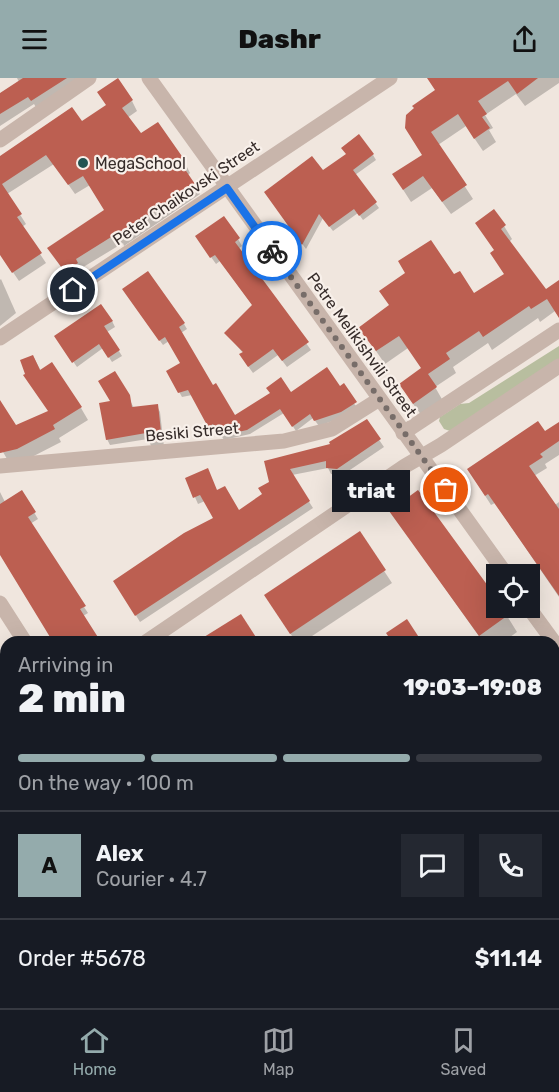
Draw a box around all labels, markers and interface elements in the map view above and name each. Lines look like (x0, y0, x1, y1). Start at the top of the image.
icon: menu (18, 23, 51, 56)
text: Dashr (238, 23, 321, 55)
icon: share (508, 23, 541, 56)
street label: Peter Chaikovski Street (109, 137, 263, 249)
place label: MegaSchool (95, 154, 186, 173)
marker: MegaSchool (76, 156, 90, 170)
courier (242, 221, 302, 281)
icon: bike (256, 235, 289, 268)
pin (47, 264, 98, 315)
street label: Petre Melikishvili Street (303, 269, 421, 421)
icon: home (56, 273, 89, 306)
street label: Besiki Street (144, 418, 240, 446)
pin (420, 464, 471, 515)
callout: triat (332, 469, 410, 511)
icon: bag (429, 473, 462, 506)
text: triat (347, 479, 395, 503)
map controls (486, 564, 540, 618)
button: locate (486, 564, 540, 618)
text: Arriving in (18, 653, 113, 677)
text: 19:03–19:08 (403, 674, 542, 701)
text: 2 min (18, 676, 126, 722)
text: On the way · 100 m (18, 771, 194, 795)
button: chat (401, 834, 464, 897)
button: phone (479, 834, 542, 897)
text: Alex (96, 840, 144, 867)
text: A (42, 852, 57, 879)
text: Courier · 4.7 (96, 867, 207, 891)
text: Order #5678 (18, 945, 146, 972)
text: $11.14 (475, 945, 542, 972)
tab: Home (73, 1024, 117, 1079)
tab: Map (262, 1024, 295, 1079)
tab: Saved (441, 1024, 486, 1079)

